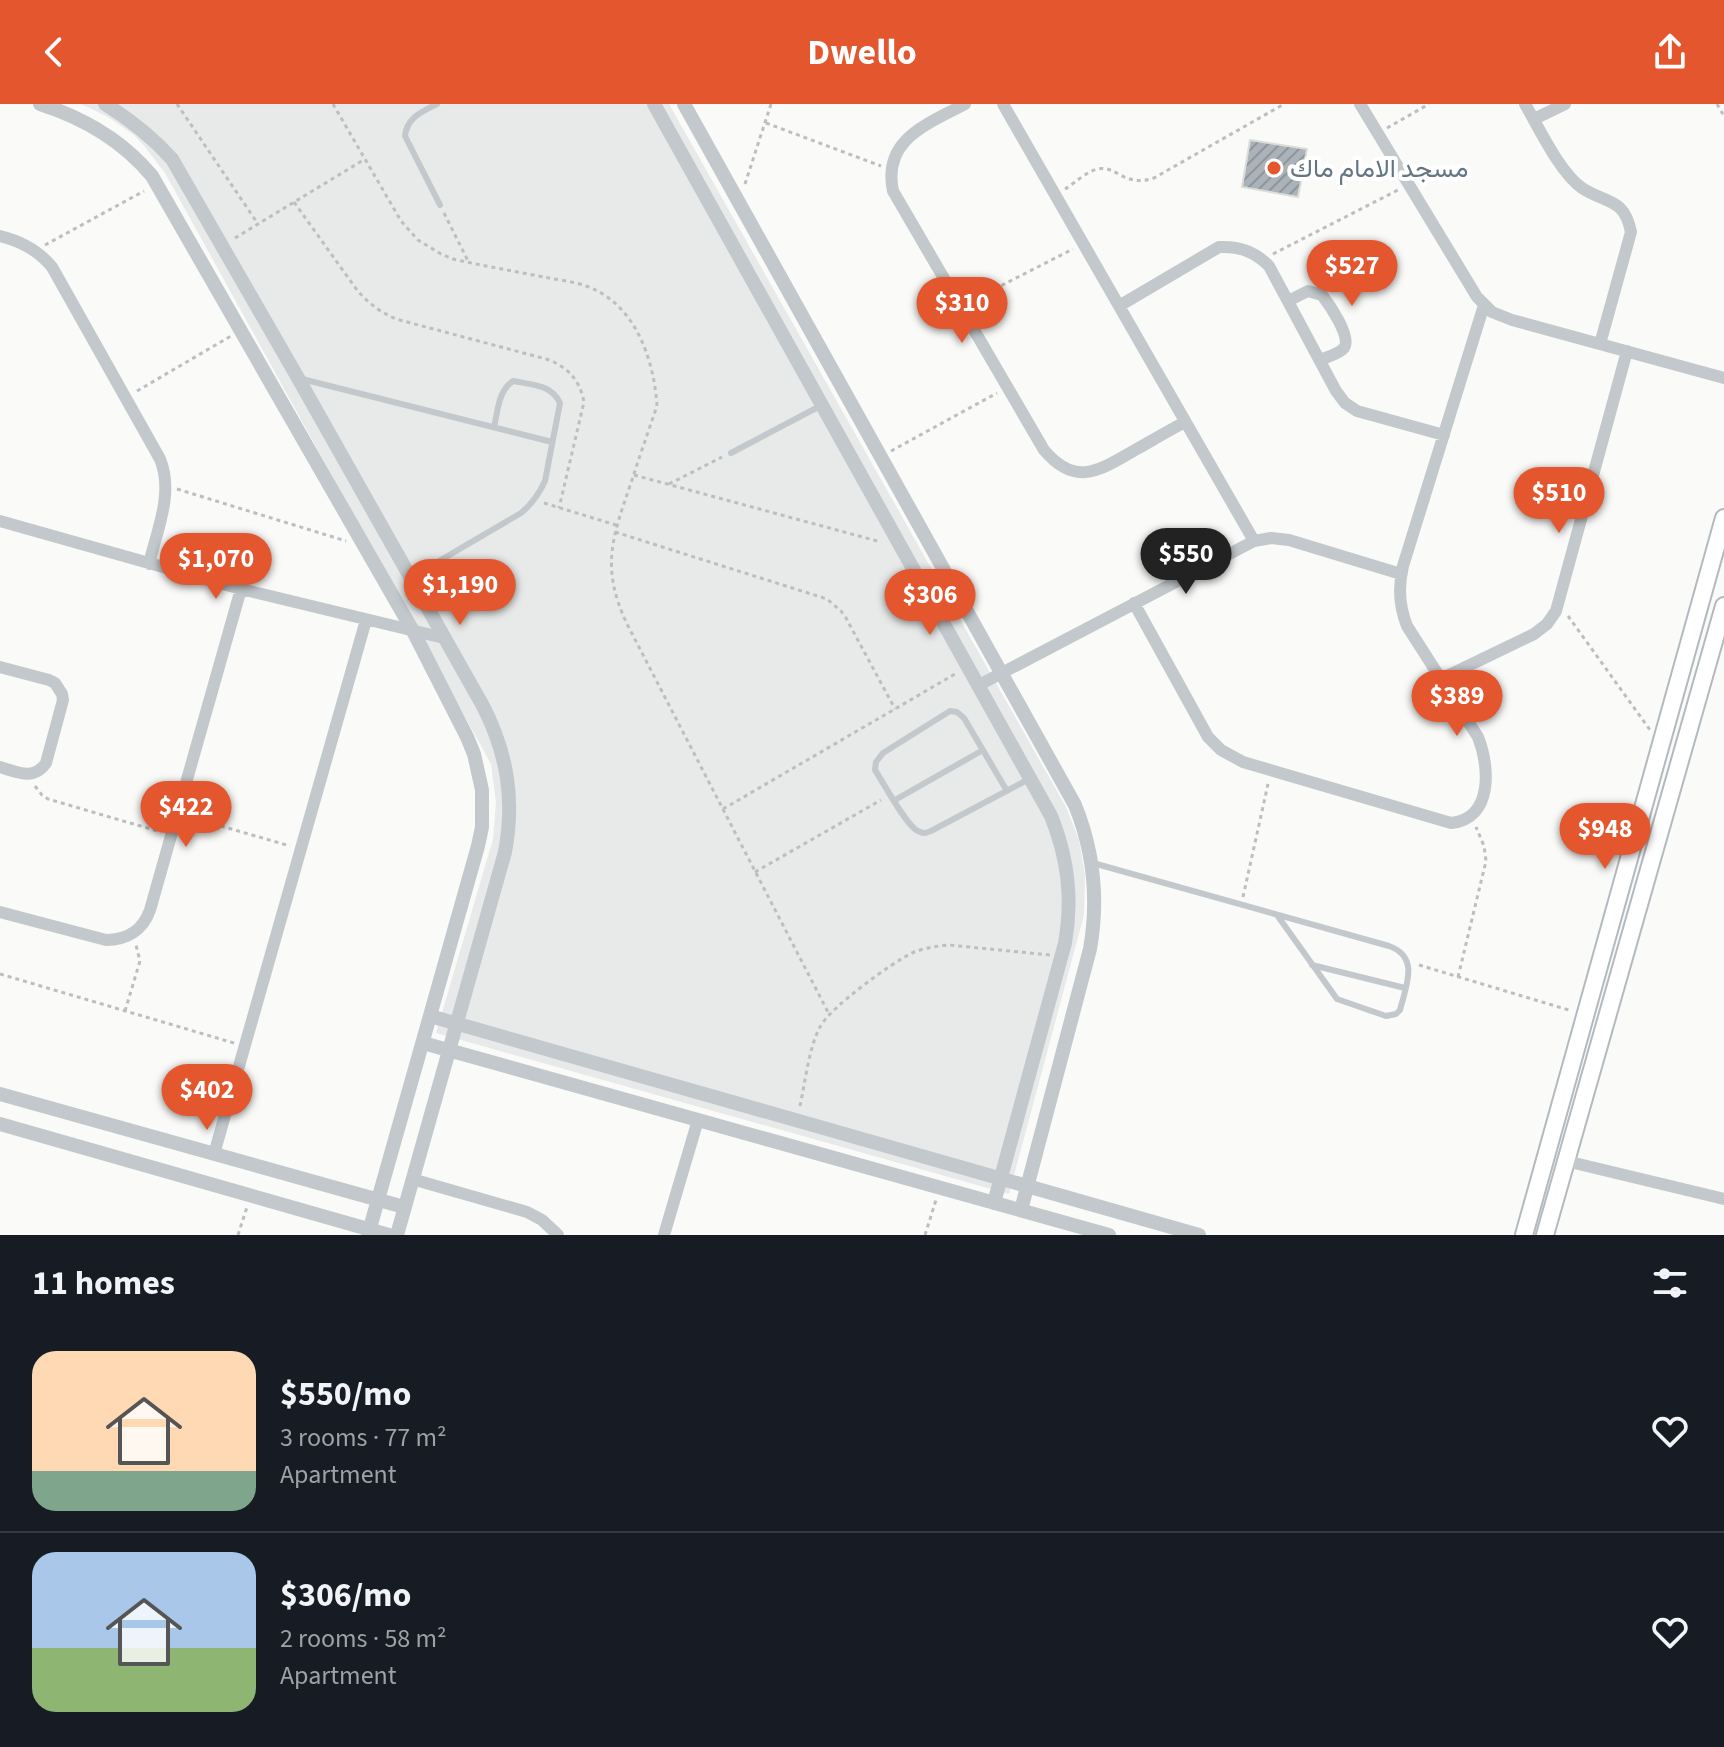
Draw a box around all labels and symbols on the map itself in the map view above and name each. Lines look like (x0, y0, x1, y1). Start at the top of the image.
place label: مسجد الامام ماك (1290, 150, 1468, 187)
marker: مسجد الامام ماك (1265, 159, 1283, 177)
pin: $527 (1305, 240, 1399, 308)
pin: $310 (915, 277, 1009, 345)
pin: $510 (1512, 467, 1606, 535)
pin: $550 (1139, 528, 1233, 596)
pin: $1,070 (151, 533, 281, 601)
pin: $1,190 (395, 559, 525, 627)
pin: $306 (883, 569, 977, 637)
pin: $389 (1410, 670, 1504, 738)
pin: $422 (139, 781, 233, 849)
pin: $948 (1558, 803, 1652, 871)
pin: $402 (160, 1064, 254, 1132)

